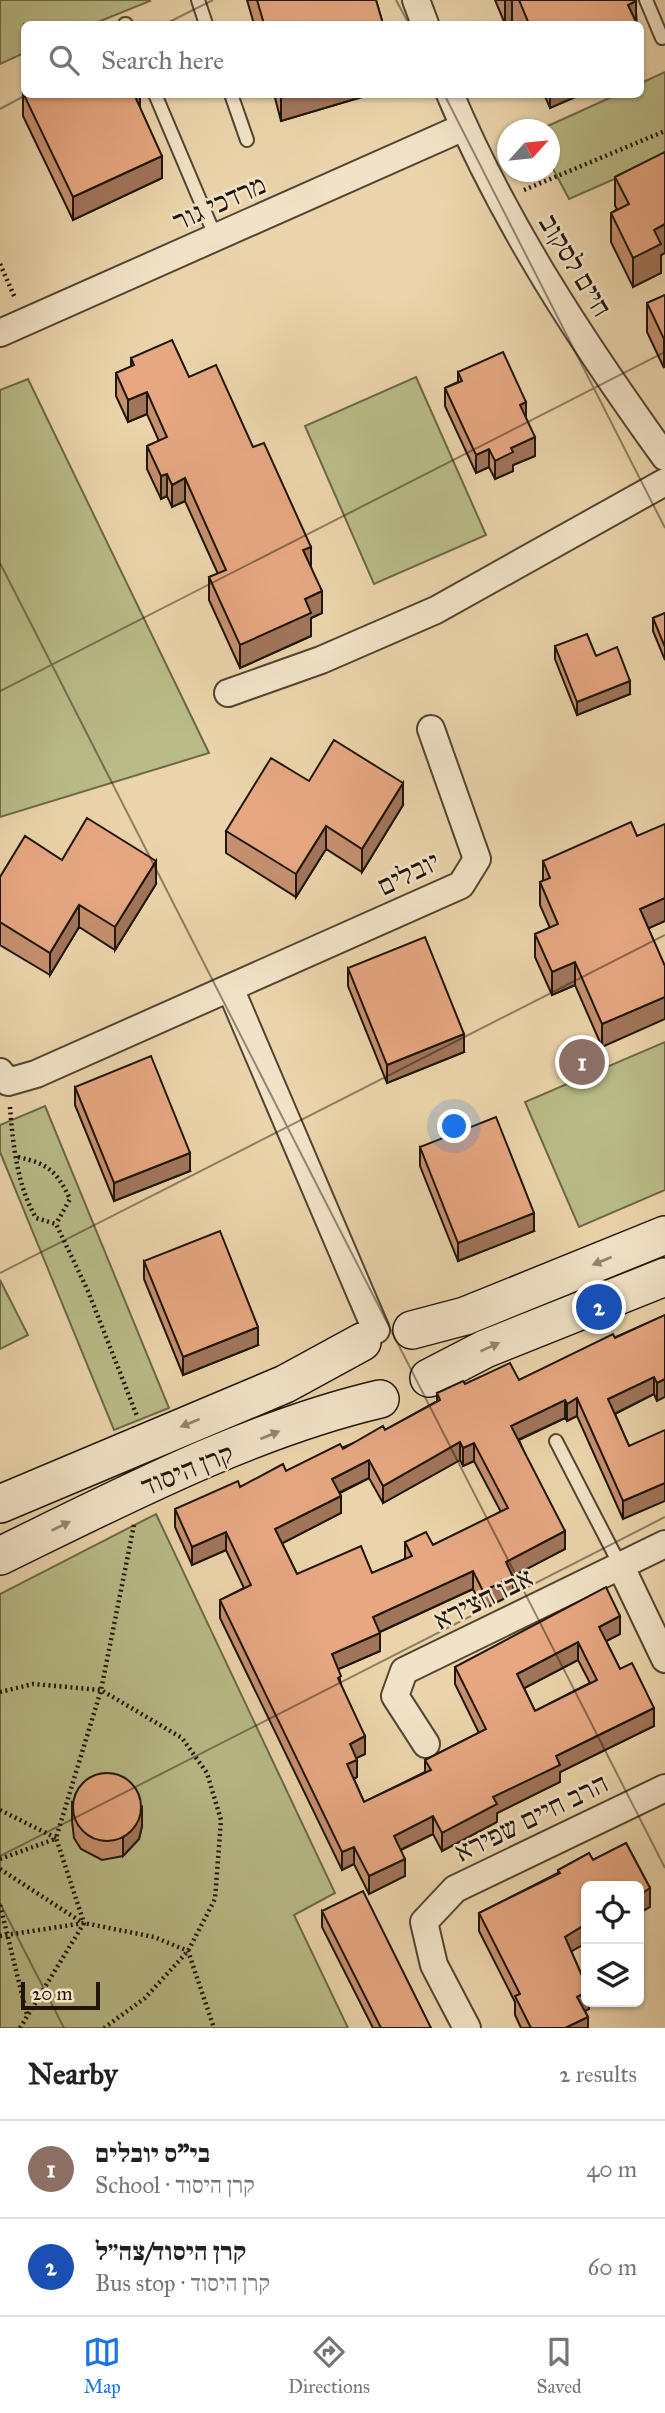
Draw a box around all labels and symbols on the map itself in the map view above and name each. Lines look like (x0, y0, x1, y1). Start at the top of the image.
north arrow (497, 119, 560, 182)
street label: מרדכי גור (167, 166, 271, 238)
street label: חיים לסקוב (531, 207, 620, 323)
street label: יובלים (371, 843, 445, 903)
pin: 1 (559, 1036, 605, 1088)
your location (437, 1109, 471, 1143)
one-way arrow (591, 1256, 612, 1267)
pin: 2 (576, 1281, 622, 1333)
one-way arrow (480, 1342, 501, 1353)
one-way arrow (180, 1417, 200, 1429)
one-way arrow (260, 1430, 281, 1441)
street label: קרן היסוד (136, 1435, 239, 1504)
one-way arrow (51, 1520, 71, 1531)
street label: אבו חצירא (428, 1559, 539, 1637)
street label: הרב חיים שפירא (449, 1765, 613, 1870)
scale bar (21, 1979, 100, 2011)

